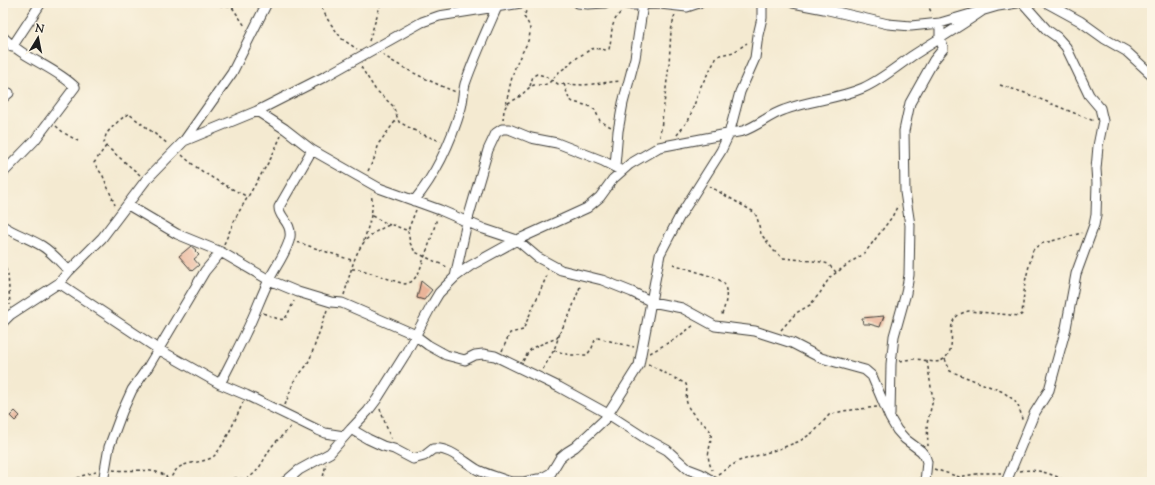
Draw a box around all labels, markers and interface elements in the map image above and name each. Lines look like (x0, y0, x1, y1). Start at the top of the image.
north arrow (18, 18, 58, 58)
text: N (33, 20, 45, 38)

